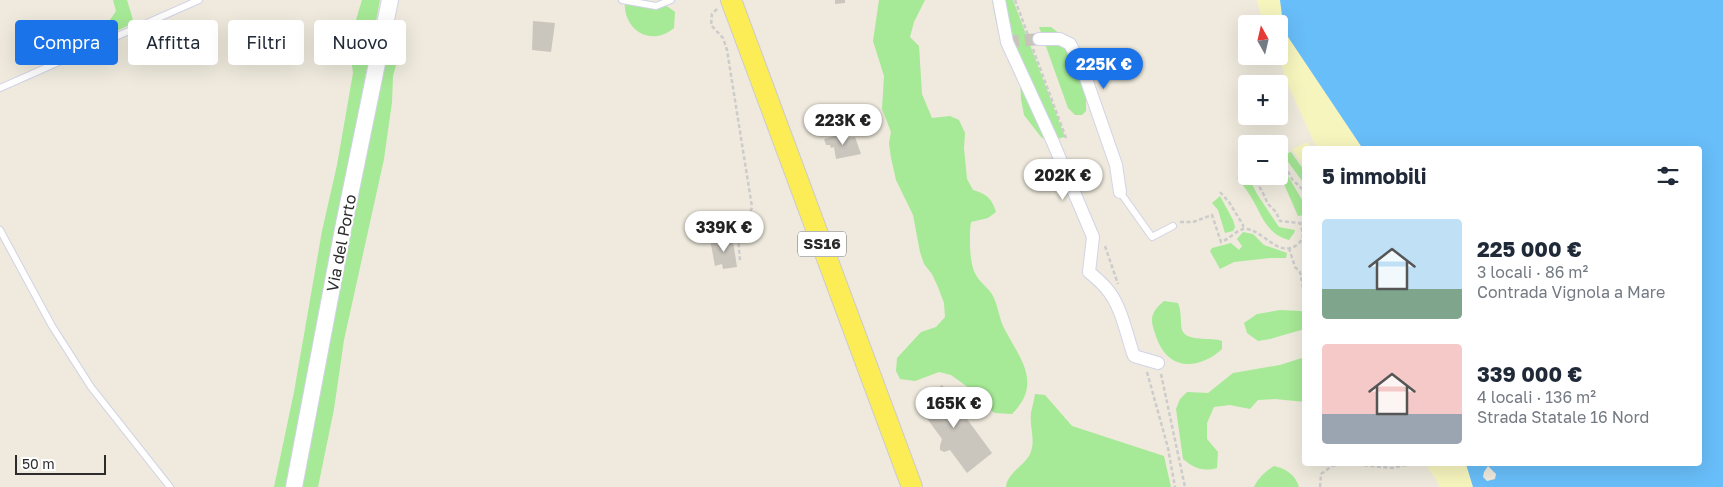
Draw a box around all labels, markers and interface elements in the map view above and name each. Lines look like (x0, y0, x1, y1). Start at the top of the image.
north arrow (1238, 15, 1288, 65)
map controls (1238, 15, 1288, 185)
chip: Compra (15, 20, 118, 65)
chip: Affitta (128, 20, 218, 65)
chip: Filtri (228, 20, 304, 65)
chip: Nuovo (314, 20, 406, 65)
pin: 225K € (1063, 48, 1145, 90)
text: 225K € (1076, 54, 1132, 74)
button: + (1238, 75, 1288, 125)
pin: 223K € (802, 104, 884, 146)
text: 223K € (815, 110, 871, 130)
button: − (1238, 135, 1288, 185)
pin: 202K € (1022, 158, 1104, 201)
icon: filters (1654, 162, 1682, 190)
text: 5 immobili (1322, 163, 1427, 189)
text: 202K € (1035, 165, 1091, 185)
street label: Via del Porto (322, 193, 360, 293)
pin: 339K € (683, 210, 765, 253)
text: 339K € (696, 217, 752, 237)
road number: SS16 (798, 232, 846, 256)
text: 225 000 € (1477, 236, 1582, 262)
icon: home (1362, 239, 1422, 299)
text: 3 locali · 86 m² (1477, 262, 1588, 282)
text: Contrada Vignola a Mare (1477, 282, 1665, 302)
text: 339 000 € (1477, 361, 1582, 387)
icon: home (1362, 364, 1422, 424)
pin: 165K € (913, 386, 995, 429)
text: 4 locali · 136 m² (1477, 387, 1596, 407)
text: 165K € (926, 393, 982, 413)
text: Strada Statale 16 Nord (1477, 407, 1649, 427)
scale bar (15, 452, 106, 475)
text: 50 m (22, 455, 55, 472)

